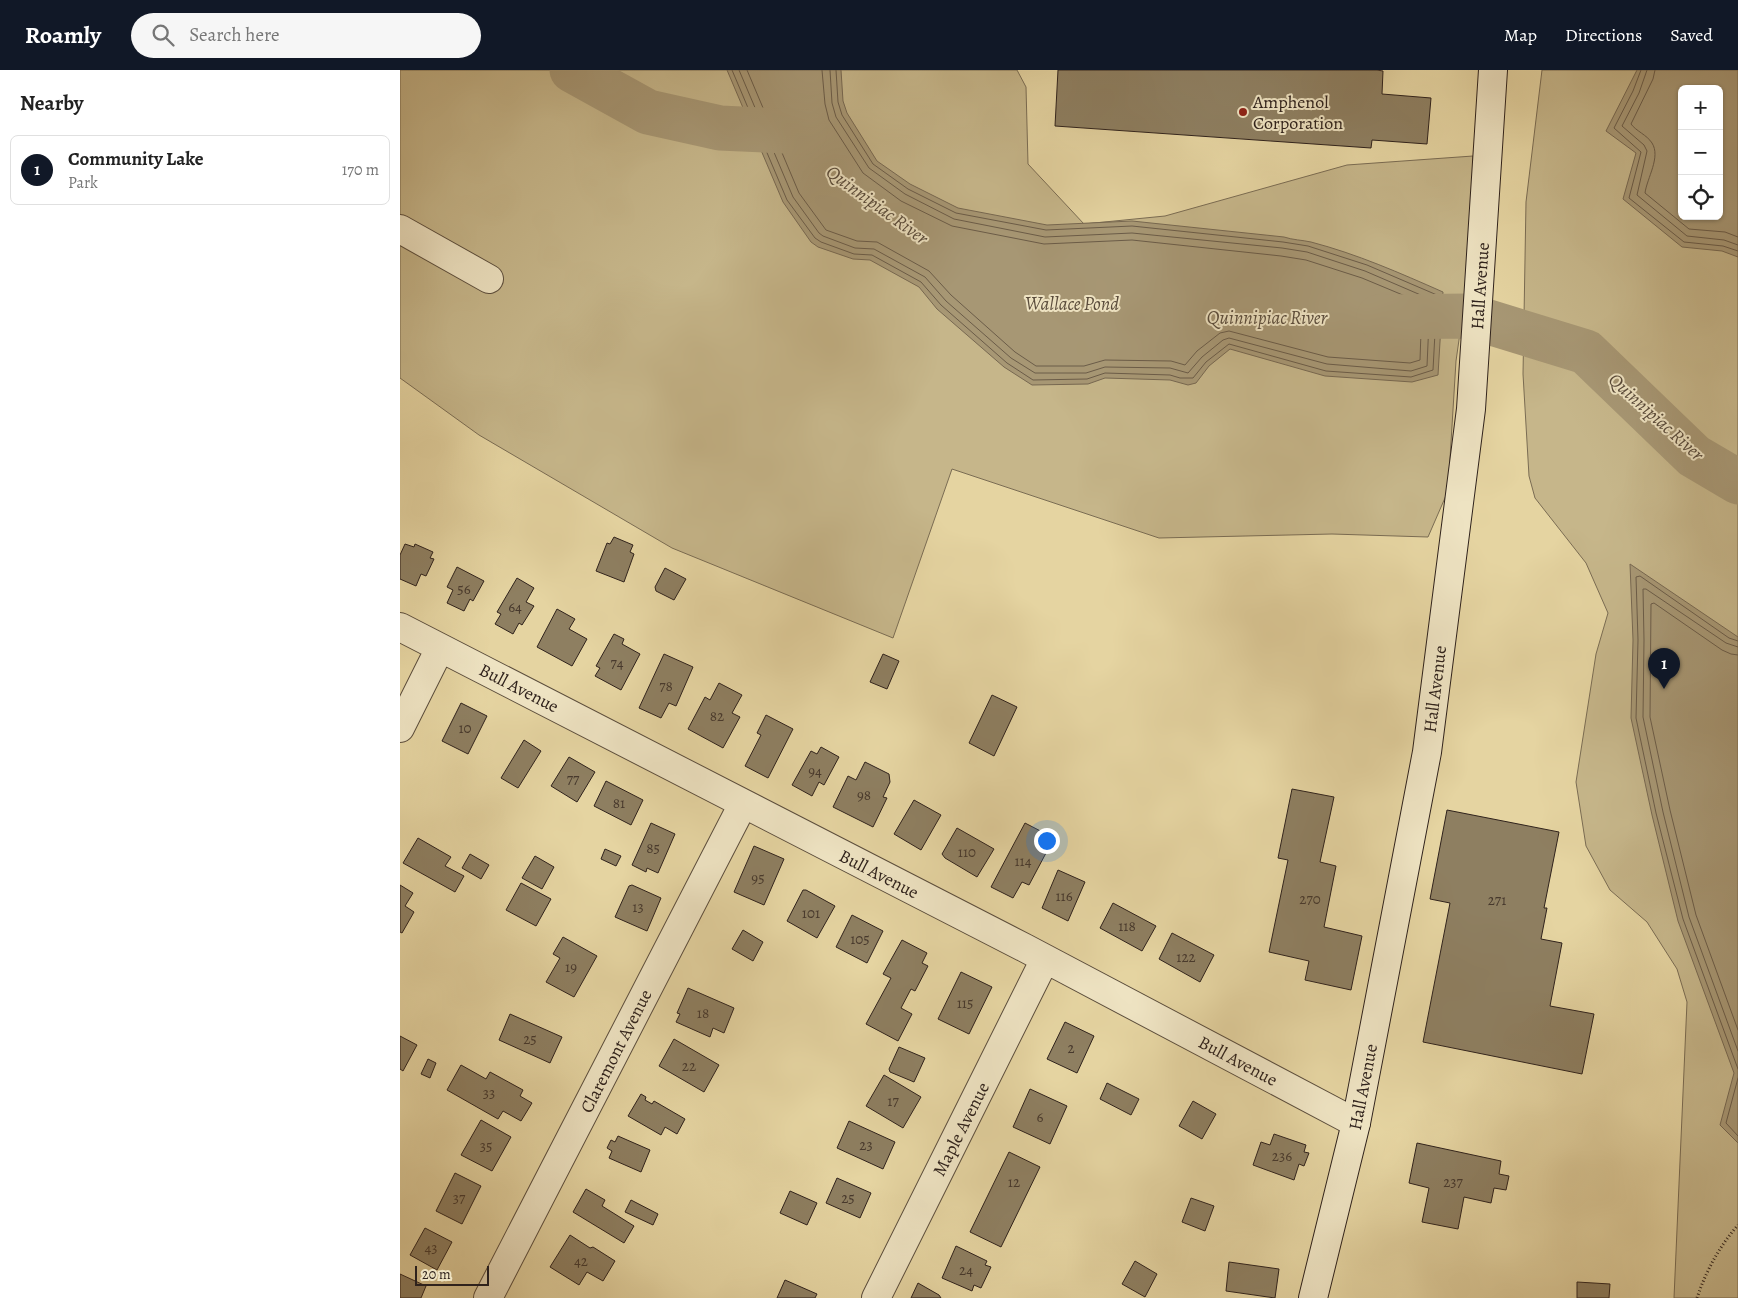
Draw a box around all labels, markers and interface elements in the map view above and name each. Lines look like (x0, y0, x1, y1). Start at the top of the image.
search box (131, 13, 481, 58)
text: Roamly (25, 19, 101, 51)
icon: search (149, 21, 177, 49)
text: Search here (189, 22, 280, 48)
text: Map (1504, 23, 1537, 47)
text: Directions (1565, 23, 1642, 47)
text: Saved (1670, 23, 1713, 47)
map controls (1678, 85, 1723, 220)
button: + (1678, 85, 1723, 130)
text: Nearby (20, 89, 83, 117)
place label: Amphenol Corporation (1252, 90, 1343, 135)
marker: Amphenol Corporation (1237, 106, 1249, 118)
button: − (1678, 130, 1723, 175)
text: Community Lake (68, 146, 204, 172)
text: 1 (34, 159, 40, 181)
text: 170 m (342, 159, 379, 181)
water label: Quinnipiac River (821, 159, 934, 252)
text: Park (68, 172, 98, 194)
button: locate (1678, 175, 1723, 220)
street label: Hall Avenue (1465, 241, 1495, 331)
water label: Wallace Pond (1025, 291, 1119, 317)
water label: Quinnipiac River (1207, 305, 1329, 331)
water label: Quinnipiac River (1603, 367, 1710, 468)
house number: 56 (457, 579, 471, 599)
house number: 64 (508, 597, 522, 617)
street label: Hall Avenue (1418, 644, 1452, 734)
pin: 1 (1648, 648, 1680, 689)
house number: 74 (610, 653, 624, 673)
street label: Bull Avenue (475, 658, 563, 718)
house number: 78 (659, 676, 673, 696)
house number: 82 (710, 706, 724, 726)
house number: 10 (458, 718, 472, 738)
house number: 94 (808, 761, 822, 781)
house number: 77 (567, 769, 580, 789)
house number: 98 (857, 785, 871, 805)
house number: 81 (613, 793, 625, 813)
your location (1034, 828, 1060, 854)
house number: 85 (646, 838, 660, 858)
house number: 110 (958, 842, 976, 862)
street label: Bull Avenue (835, 844, 923, 904)
house number: 114 (1014, 851, 1032, 871)
house number: 95 (751, 868, 765, 888)
house number: 116 (1055, 886, 1073, 906)
house number: 270 (1299, 889, 1321, 909)
house number: 271 (1488, 890, 1506, 910)
house number: 13 (632, 897, 644, 917)
house number: 101 (802, 903, 820, 923)
house number: 118 (1118, 916, 1136, 936)
house number: 105 (850, 929, 870, 949)
house number: 122 (1176, 947, 1196, 967)
house number: 19 (565, 957, 577, 977)
street label: Claremont Avenue (574, 985, 658, 1117)
house number: 115 (957, 993, 973, 1013)
house number: 18 (697, 1003, 709, 1023)
house number: 25 (523, 1029, 537, 1049)
street label: Bull Avenue (1194, 1030, 1282, 1092)
house number: 2 (1067, 1038, 1075, 1058)
street label: Hall Avenue (1343, 1042, 1383, 1132)
house number: 22 (682, 1056, 696, 1076)
street label: Maple Avenue (927, 1078, 995, 1180)
house number: 33 (483, 1083, 495, 1103)
house number: 17 (887, 1091, 899, 1111)
house number: 6 (1037, 1107, 1044, 1127)
house number: 23 (859, 1135, 873, 1155)
house number: 35 (480, 1136, 492, 1156)
house number: 236 (1272, 1146, 1292, 1166)
house number: 12 (1008, 1172, 1020, 1192)
house number: 237 (1443, 1172, 1464, 1192)
house number: 37 (453, 1188, 466, 1208)
house number: 25 (841, 1188, 855, 1208)
house number: 43 (424, 1238, 438, 1258)
house number: 42 (574, 1251, 588, 1271)
house number: 24 (959, 1260, 973, 1280)
scale bar (415, 1263, 489, 1286)
text: 20 m (422, 1265, 451, 1284)

